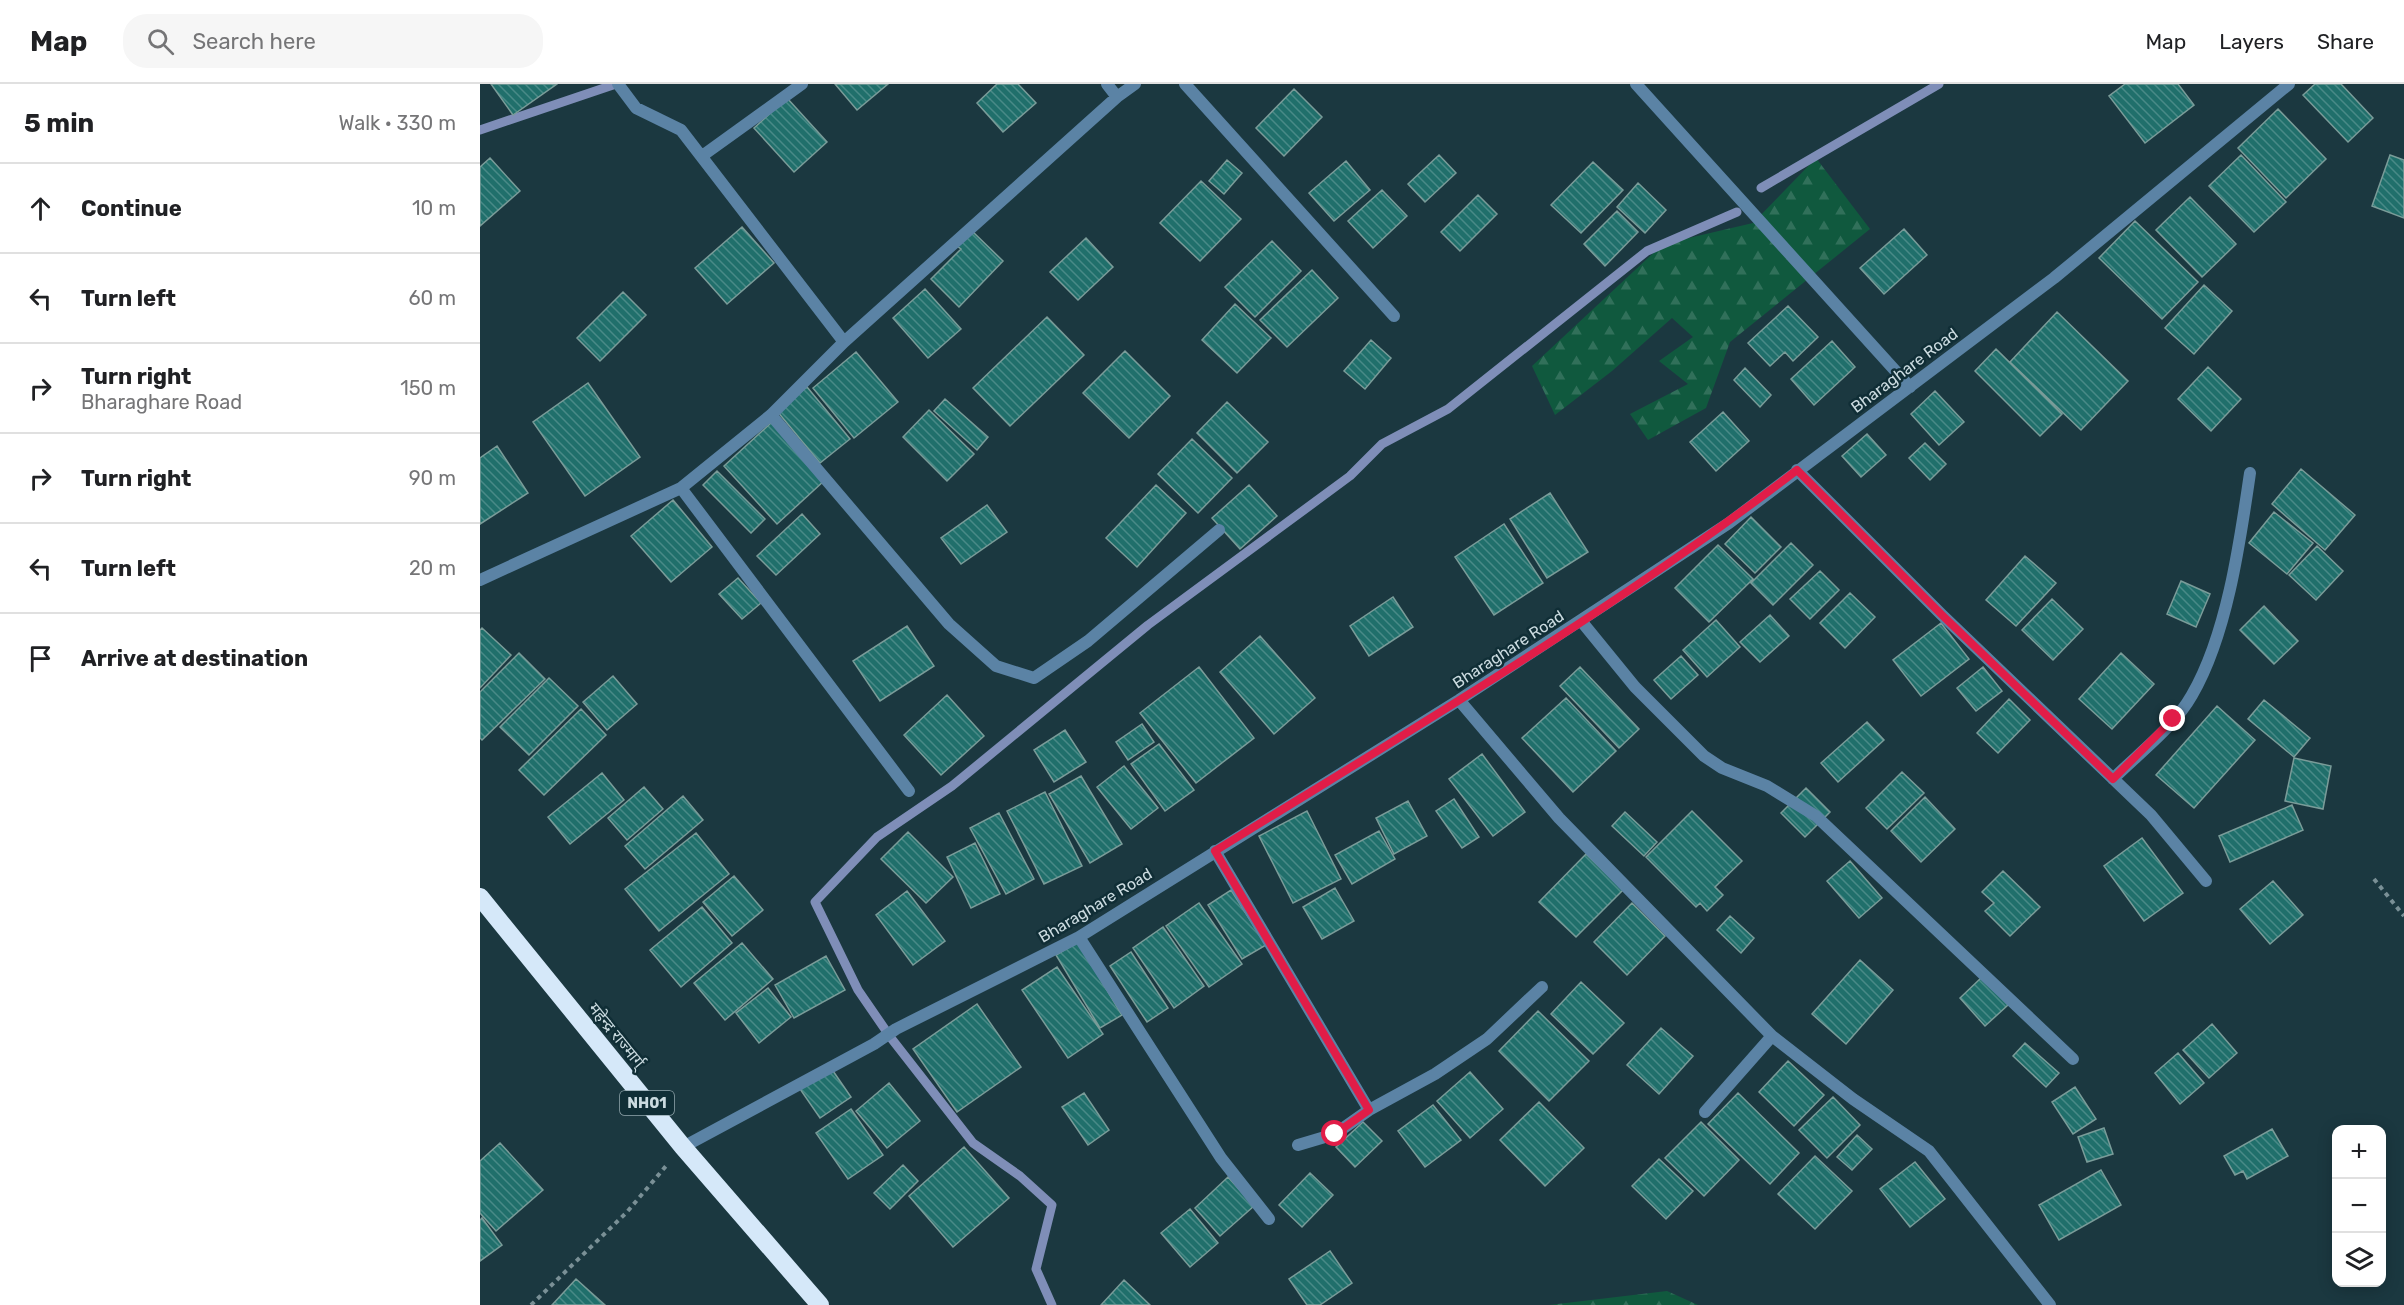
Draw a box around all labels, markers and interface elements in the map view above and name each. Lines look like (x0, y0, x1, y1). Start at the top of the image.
search box (123, 14, 543, 68)
text: Map (30, 25, 87, 58)
icon: search (144, 25, 177, 58)
text: Search here (192, 28, 316, 55)
text: Map (2145, 29, 2186, 54)
text: Layers (2219, 29, 2284, 54)
text: Share (2317, 29, 2374, 54)
text: 5 min (24, 108, 94, 139)
text: Walk · 330 m (339, 111, 456, 135)
icon: ahead (24, 192, 57, 225)
text: Continue (81, 195, 182, 222)
text: 10 m (412, 196, 456, 220)
icon: left (24, 282, 57, 315)
text: Turn left (81, 285, 176, 312)
text: 60 m (409, 286, 456, 310)
street label: Bharaghare Road (1847, 324, 1961, 417)
text: Turn right (81, 363, 191, 390)
icon: right (24, 372, 57, 405)
text: 150 m (400, 376, 456, 400)
text: Bharaghare Road (81, 390, 242, 414)
icon: right (24, 462, 57, 495)
text: Turn right (81, 465, 191, 492)
text: 90 m (409, 466, 456, 490)
icon: left (24, 552, 57, 585)
text: Turn left (81, 555, 176, 582)
text: 20 m (409, 556, 456, 580)
street label: Bharaghare Road (1449, 606, 1568, 692)
icon: arrive (24, 642, 57, 675)
text: Arrive at destination (81, 645, 308, 672)
route end (2159, 705, 2185, 731)
street label: Bharaghare Road (1035, 864, 1155, 947)
street label: महेन्द्र राज्मार्ग् (584, 999, 650, 1075)
road number: NH01 (620, 1091, 674, 1115)
route start (1321, 1120, 1347, 1146)
map controls (2332, 1125, 2386, 1287)
button: + (2332, 1125, 2386, 1179)
button: − (2332, 1179, 2386, 1233)
button: layers (2332, 1233, 2386, 1287)

